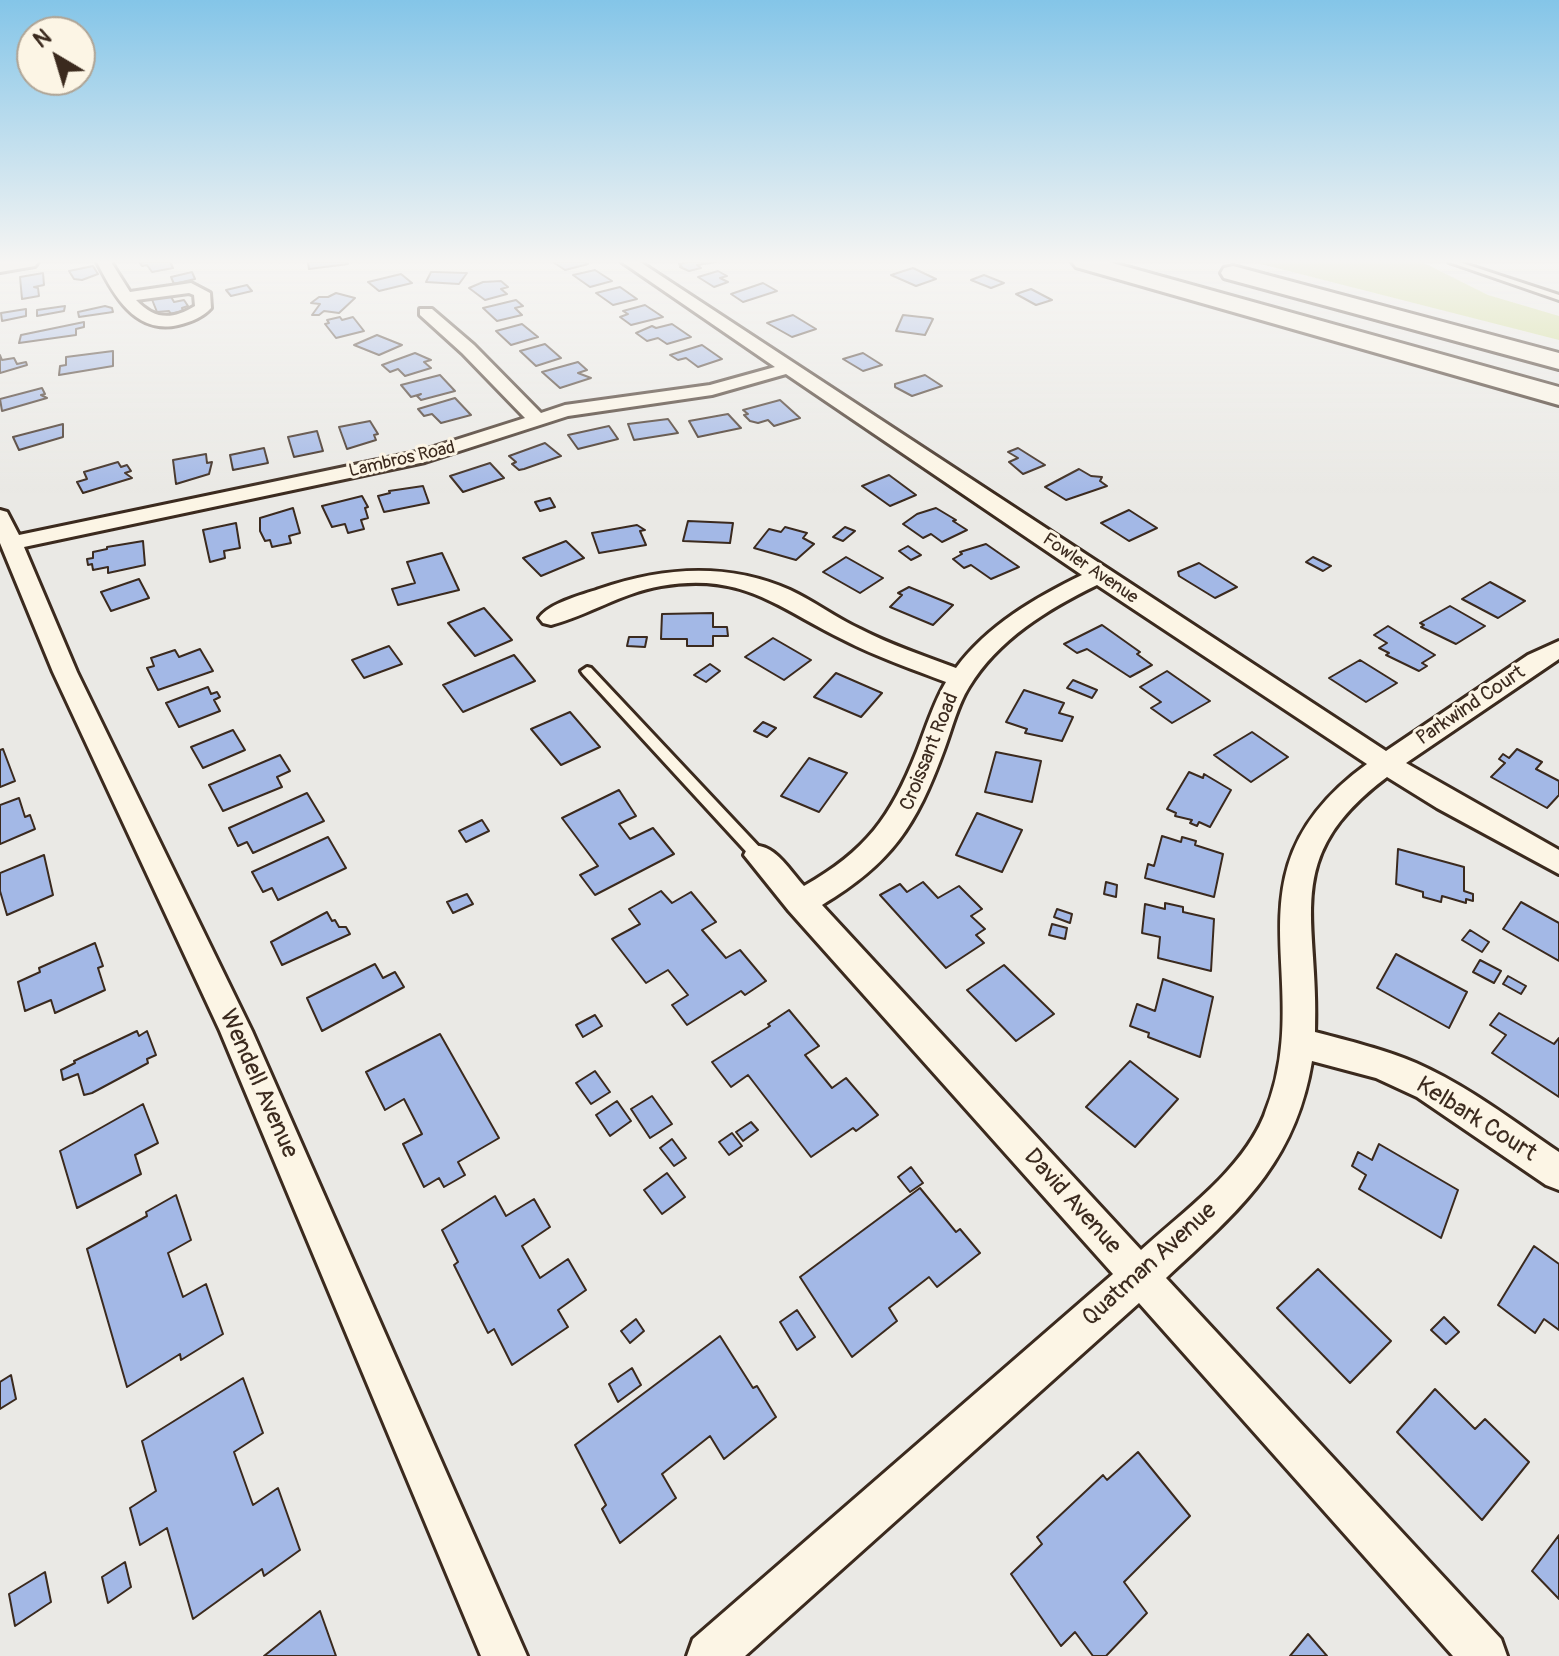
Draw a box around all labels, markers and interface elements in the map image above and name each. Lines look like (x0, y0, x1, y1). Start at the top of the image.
north arrow (16, 16, 96, 96)
text: N (28, 23, 57, 54)
street label: Lambros Road (347, 437, 457, 483)
street label: Fowler Avenue (1038, 529, 1142, 609)
street label: Parkwind Court (1412, 661, 1530, 751)
street label: Croissant Road (895, 690, 965, 814)
street label: Wendell Avenue (212, 1005, 304, 1163)
street label: Kelbark Court (1410, 1072, 1542, 1168)
street label: David Avenue (1017, 1143, 1127, 1261)
street label: Quatman Avenue (1077, 1197, 1223, 1333)

